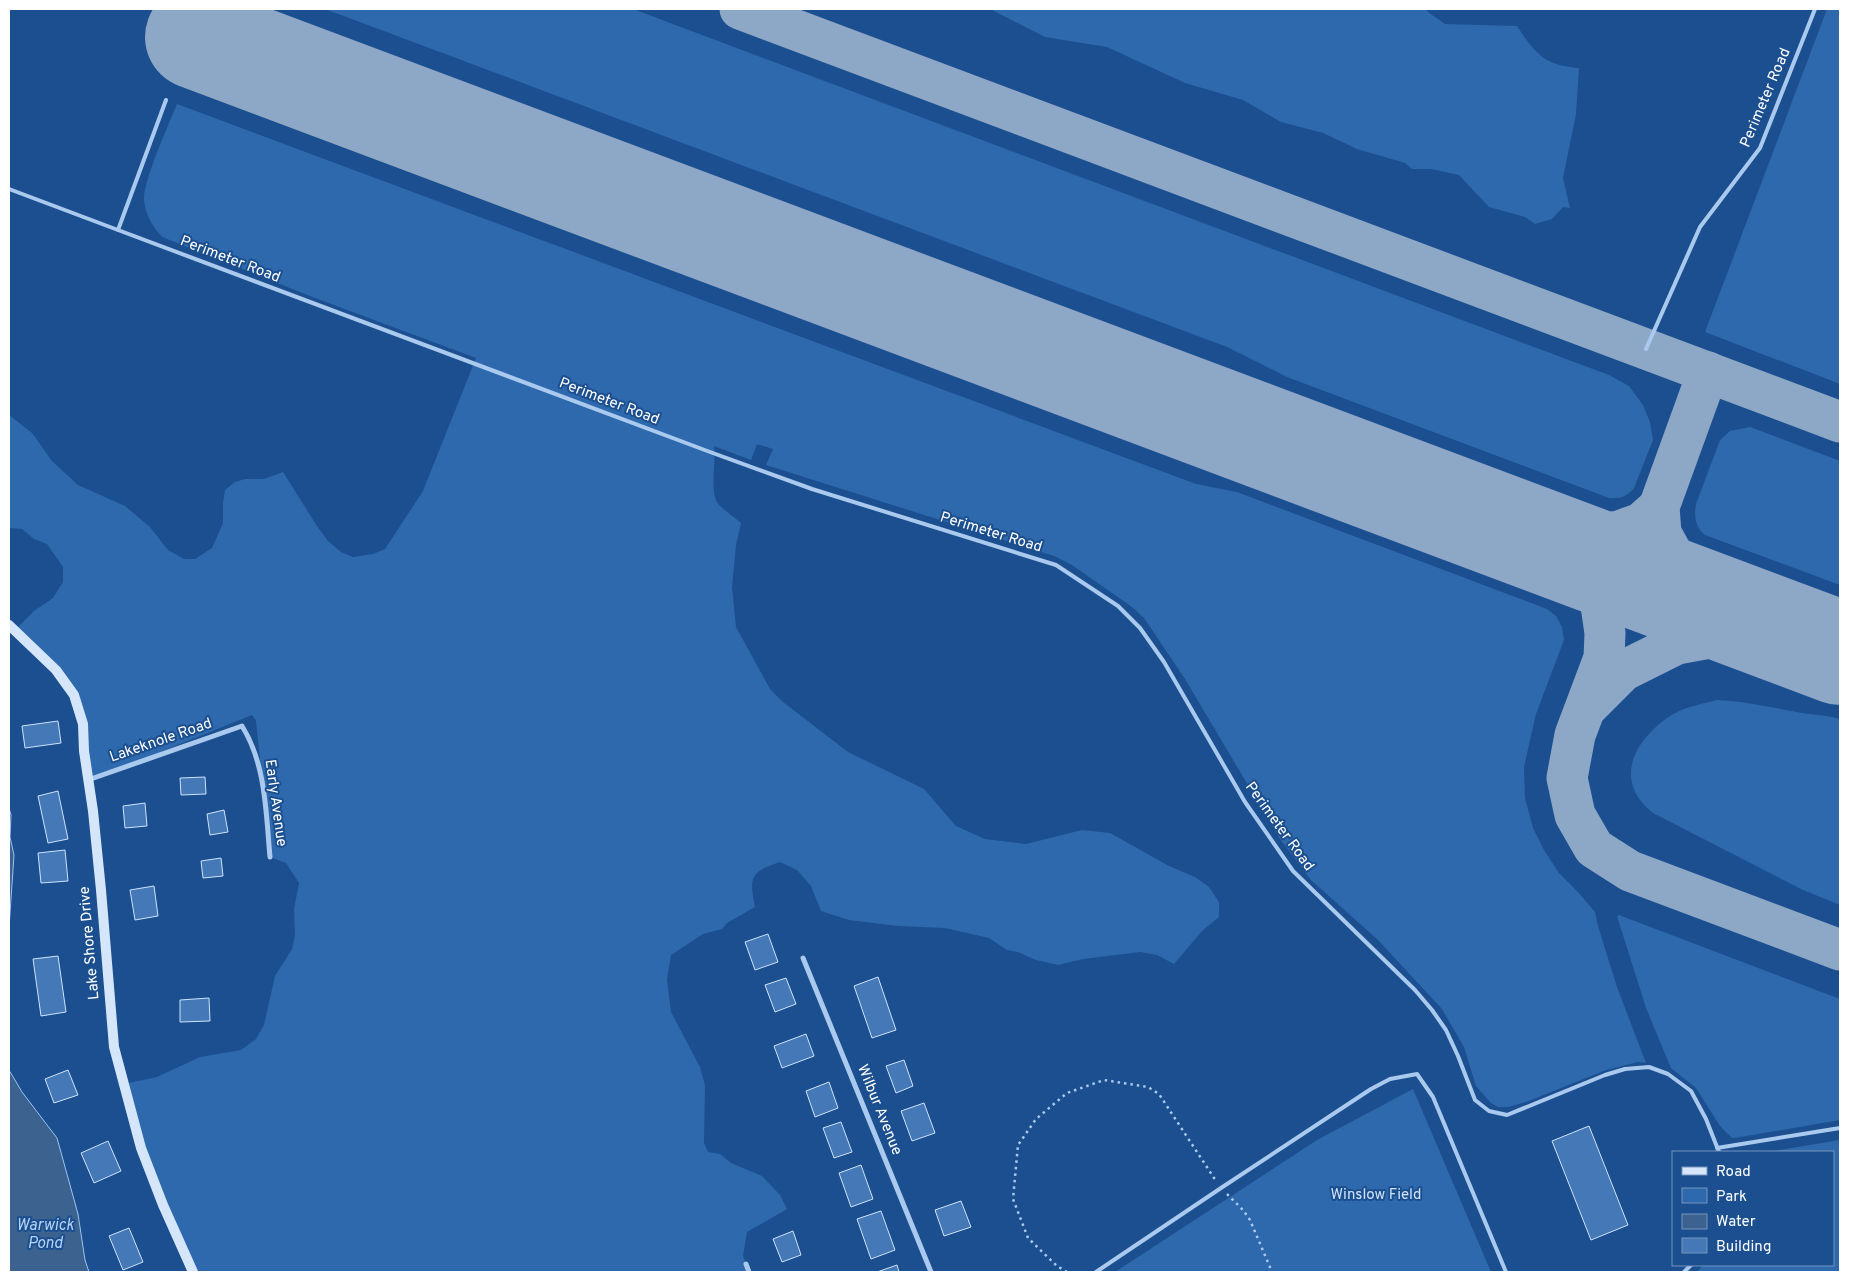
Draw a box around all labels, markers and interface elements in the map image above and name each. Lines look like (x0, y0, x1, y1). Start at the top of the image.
street label: Perimeter Road (1737, 46, 1795, 150)
street label: Perimeter Road (177, 232, 283, 288)
street label: Perimeter Road (556, 374, 662, 430)
street label: Perimeter Road (938, 508, 1044, 558)
street label: Lakeknole Road (107, 715, 215, 767)
street label: Early Avenue (259, 758, 291, 848)
street label: Perimeter Road (1240, 779, 1318, 875)
street label: Lake Shore Drive (76, 885, 104, 1001)
street label: Wilbur Avenue (852, 1062, 906, 1158)
legend (1672, 1151, 1834, 1266)
text: Road (1716, 1163, 1751, 1182)
park label: Winslow Field (1331, 1186, 1421, 1205)
text: Park (1716, 1188, 1747, 1207)
text: Water (1716, 1213, 1756, 1232)
water label: Warwick Pond (16, 1216, 75, 1254)
text: Building (1716, 1238, 1771, 1257)

